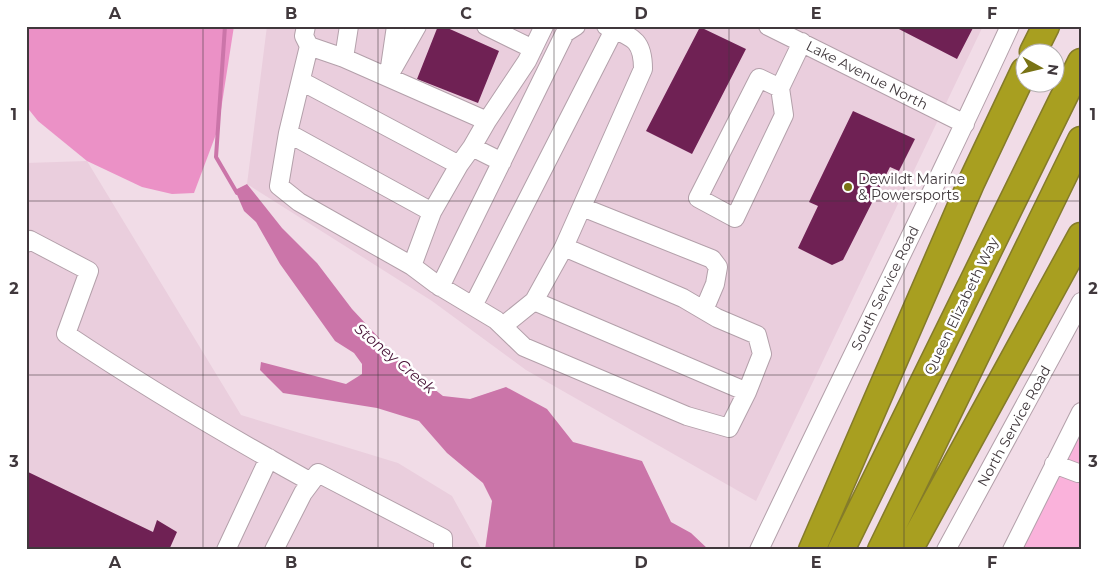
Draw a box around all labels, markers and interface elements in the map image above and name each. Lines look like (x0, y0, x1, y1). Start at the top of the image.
text: A (108, 4, 122, 23)
text: B (285, 4, 297, 23)
text: C (460, 4, 472, 23)
text: D (634, 4, 648, 23)
text: E (811, 4, 821, 23)
text: F (987, 4, 997, 23)
street label: Lake Avenue North (803, 36, 931, 114)
north arrow (1014, 42, 1064, 92)
text: N (1043, 63, 1063, 77)
text: 1 (11, 105, 17, 124)
text: 1 (1090, 105, 1096, 124)
place label: Dewildt Marine & Powersports (858, 170, 965, 204)
marker: Dewildt Marine & Powersports (842, 181, 854, 193)
street label: South Service Road (847, 223, 923, 353)
street label: Queen Elizabeth Way (920, 234, 1002, 378)
text: 2 (9, 279, 19, 298)
text: 2 (1088, 279, 1098, 298)
water label: Stoney Creek (351, 319, 440, 398)
street label: North Service Road (973, 362, 1055, 490)
text: 3 (8, 452, 19, 471)
text: 3 (1087, 452, 1098, 471)
text: A (108, 553, 122, 572)
text: B (285, 553, 297, 572)
text: C (460, 553, 472, 572)
text: D (634, 553, 648, 572)
text: E (811, 553, 821, 572)
text: F (987, 553, 997, 572)

